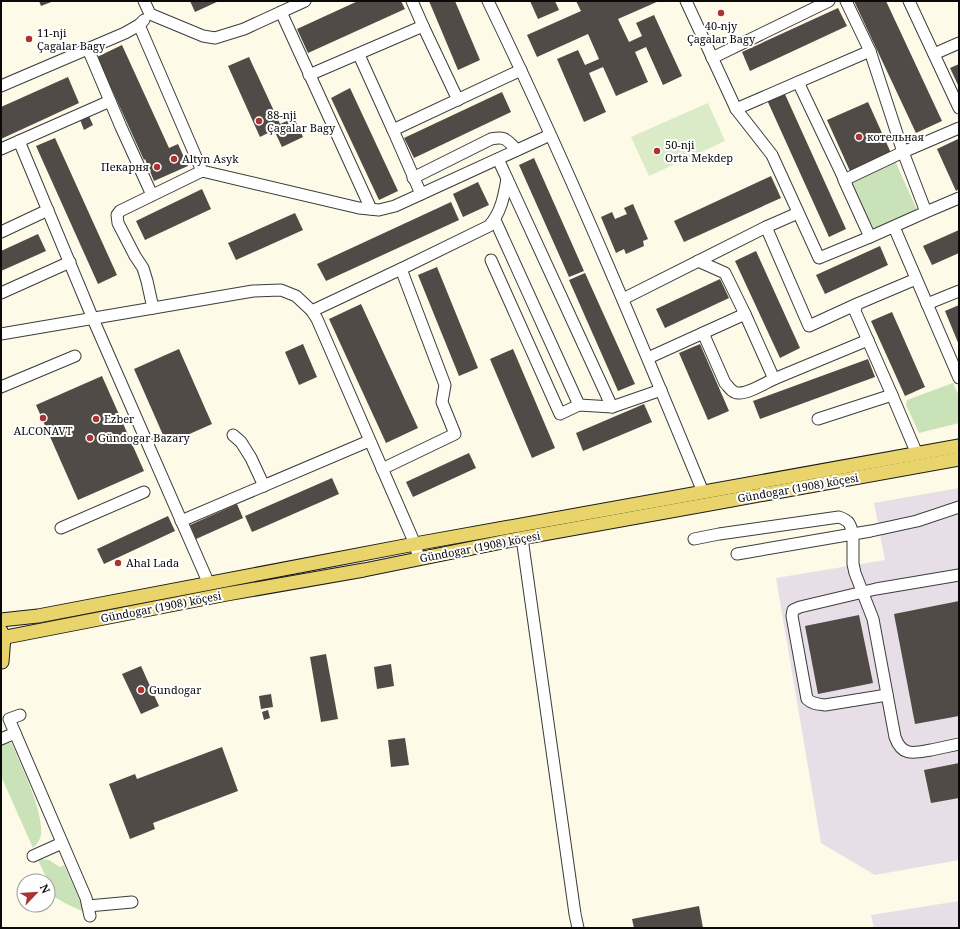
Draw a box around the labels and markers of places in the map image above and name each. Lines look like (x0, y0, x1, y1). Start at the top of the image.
marker: 40-njy Çagalar Bagy (716, 8, 726, 18)
place label: 40-njy Çagalar Bagy (687, 18, 756, 46)
place label: 11-nji Çagalar Bagy (37, 25, 106, 53)
marker: 11-nji Çagalar Bagy (24, 34, 34, 44)
place label: 88-nji Çagalar Bagy (267, 107, 336, 135)
marker: 88-nji Çagalar Bagy (254, 116, 264, 126)
place label: котельная (867, 129, 924, 144)
marker: котельная (854, 132, 864, 142)
place label: 50-nji Orta Mekdep (665, 137, 733, 165)
marker: 50-nji Orta Mekdep (652, 146, 662, 156)
place label: Altyn Asyk (182, 151, 239, 166)
marker: Altyn Asyk (169, 154, 179, 164)
place label: Пекарня (101, 159, 149, 174)
marker: Пекарня (152, 162, 162, 172)
place label: Ezber (104, 411, 135, 426)
marker: ALCONAVT (38, 413, 48, 423)
marker: Ezber (91, 414, 101, 424)
place label: ALCONAVT (14, 423, 73, 438)
place label: Gündogar Bazary (98, 430, 191, 445)
marker: Gündogar Bazary (85, 433, 95, 443)
place label: Ahal Lada (126, 555, 179, 570)
marker: Ahal Lada (113, 558, 123, 568)
place label: Gundogar (149, 682, 202, 697)
marker: Gundogar (136, 685, 146, 695)

